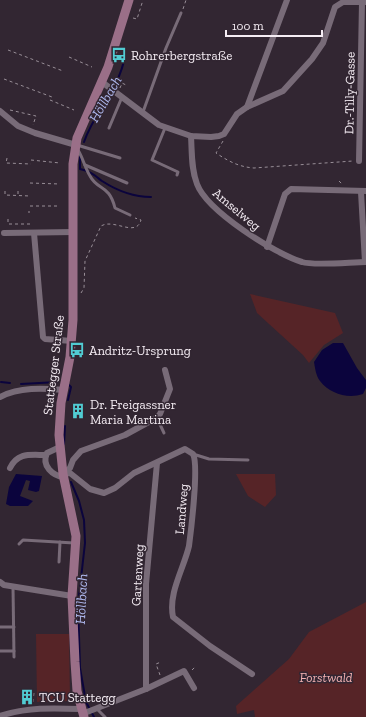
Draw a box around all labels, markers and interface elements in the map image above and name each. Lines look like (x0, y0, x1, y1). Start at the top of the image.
scale bar (226, 12, 322, 38)
text: 100 m (232, 19, 264, 33)
bus stop icon: Rohrerbergstraße (110, 46, 128, 64)
place label: Rohrerbergstraße (131, 48, 232, 63)
street label: Dr.-Tilly-Gasse (341, 52, 358, 134)
water label: Höllbach (85, 73, 125, 125)
street label: Amselweg (210, 185, 264, 234)
street label: Stattegger Straße (40, 314, 67, 416)
bus stop icon: Andritz-Ursprung (68, 341, 86, 359)
place label: Andritz-Ursprung (89, 343, 191, 358)
place label: Dr. Freigassner Maria Martina (90, 397, 176, 427)
building icon: Dr. Freigassner Maria Martina (69, 402, 87, 420)
street label: Landweg (172, 483, 191, 535)
street label: Gartenweg (128, 544, 147, 606)
water label: Höllbach (72, 573, 91, 625)
park label: Forstwald (300, 670, 353, 685)
building icon: TCU Stattegg (18, 688, 36, 706)
place label: TCU Stattegg (39, 690, 116, 705)

